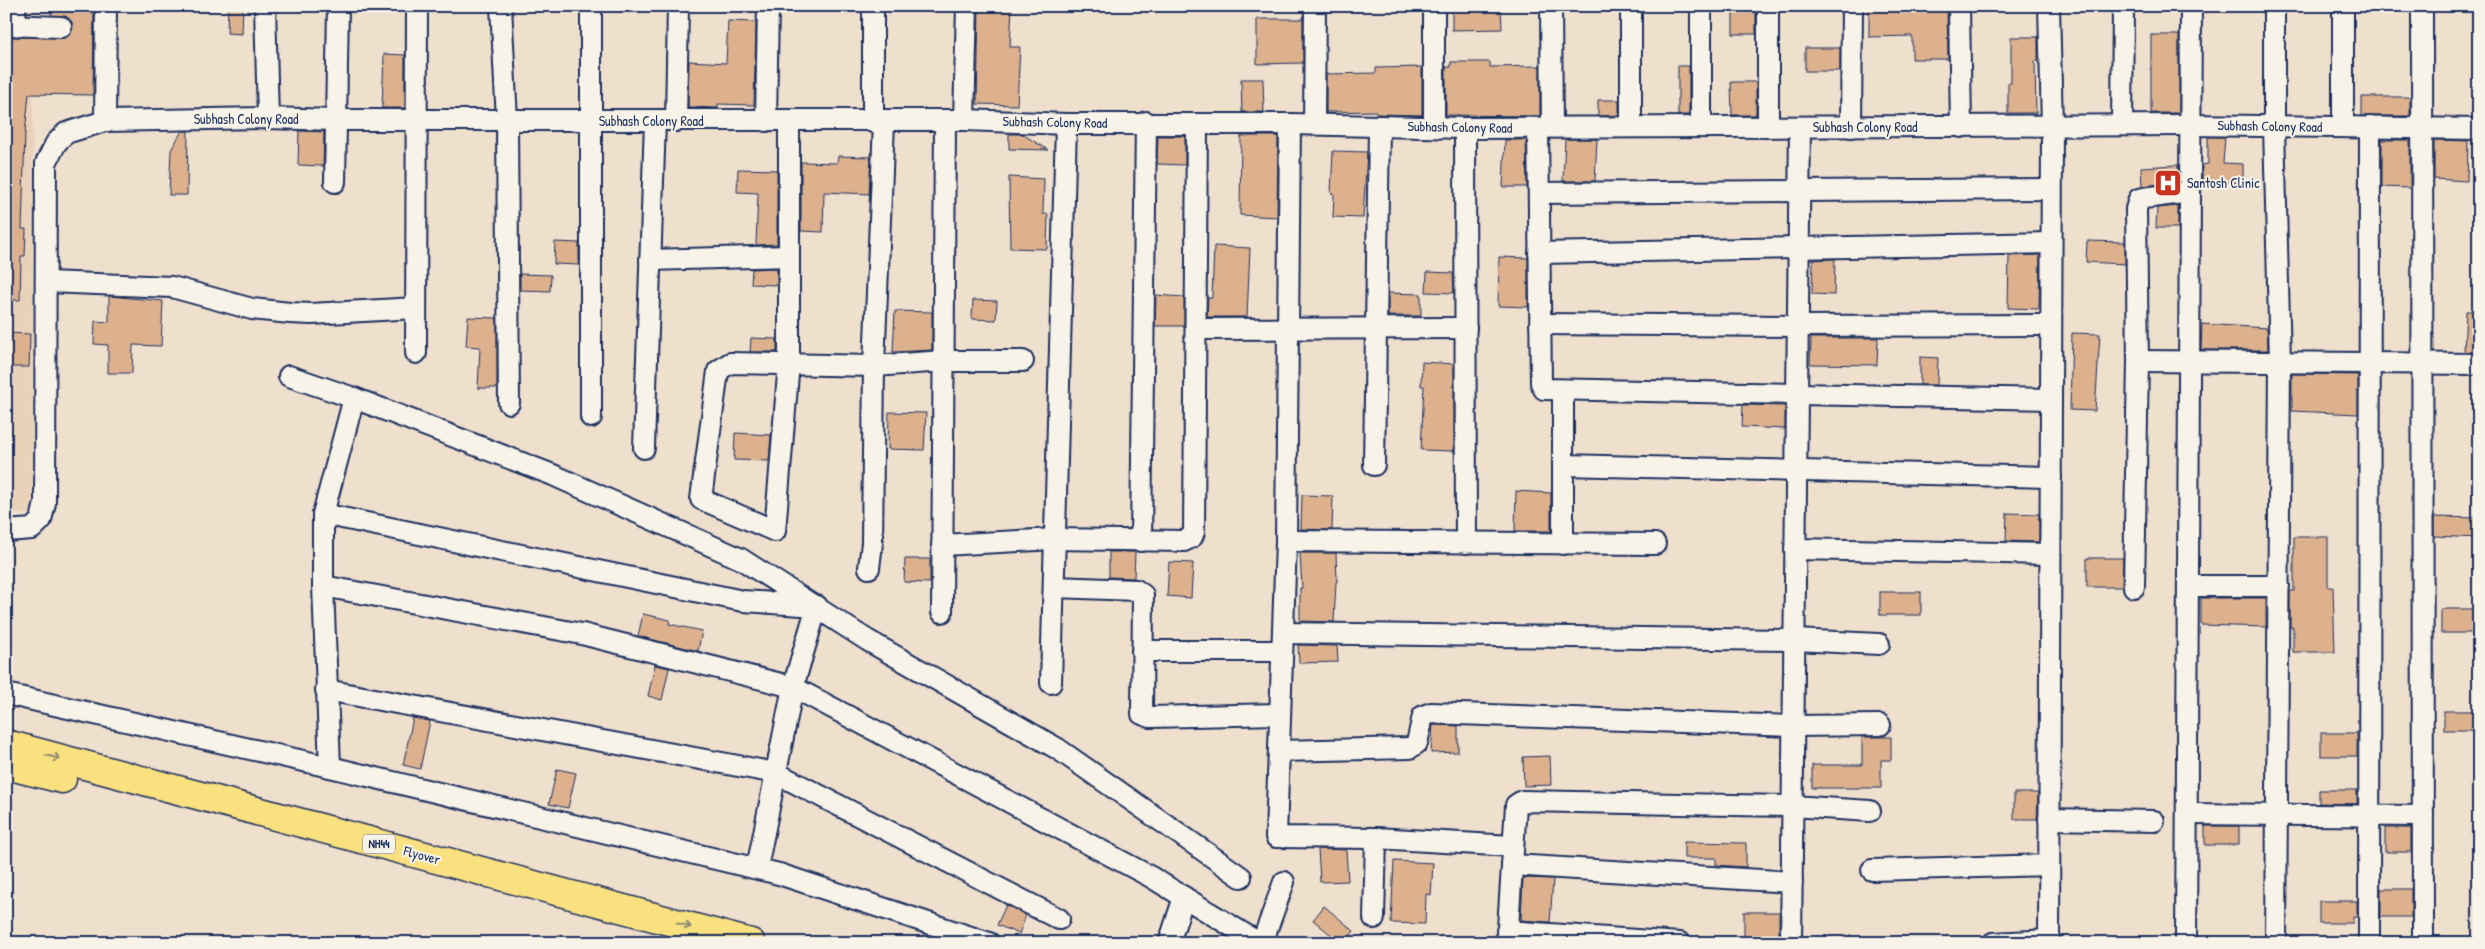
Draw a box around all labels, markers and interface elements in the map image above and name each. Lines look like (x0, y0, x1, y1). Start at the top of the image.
street label: Subhash Colony Road (194, 109, 299, 129)
street label: Subhash Colony Road (599, 111, 704, 131)
street label: Subhash Colony Road (1002, 111, 1108, 133)
street label: Subhash Colony Road (2217, 115, 2323, 137)
street label: Subhash Colony Road (1407, 116, 1513, 138)
street label: Subhash Colony Road (1813, 117, 1918, 137)
hospital icon: Santosh Clinic (2153, 168, 2183, 198)
place label: Santosh Clinic (2187, 173, 2260, 192)
one-way arrow (45, 753, 61, 762)
road number: NH44 (363, 834, 395, 854)
street label: Flyover (401, 840, 443, 870)
one-way arrow (675, 921, 691, 930)

